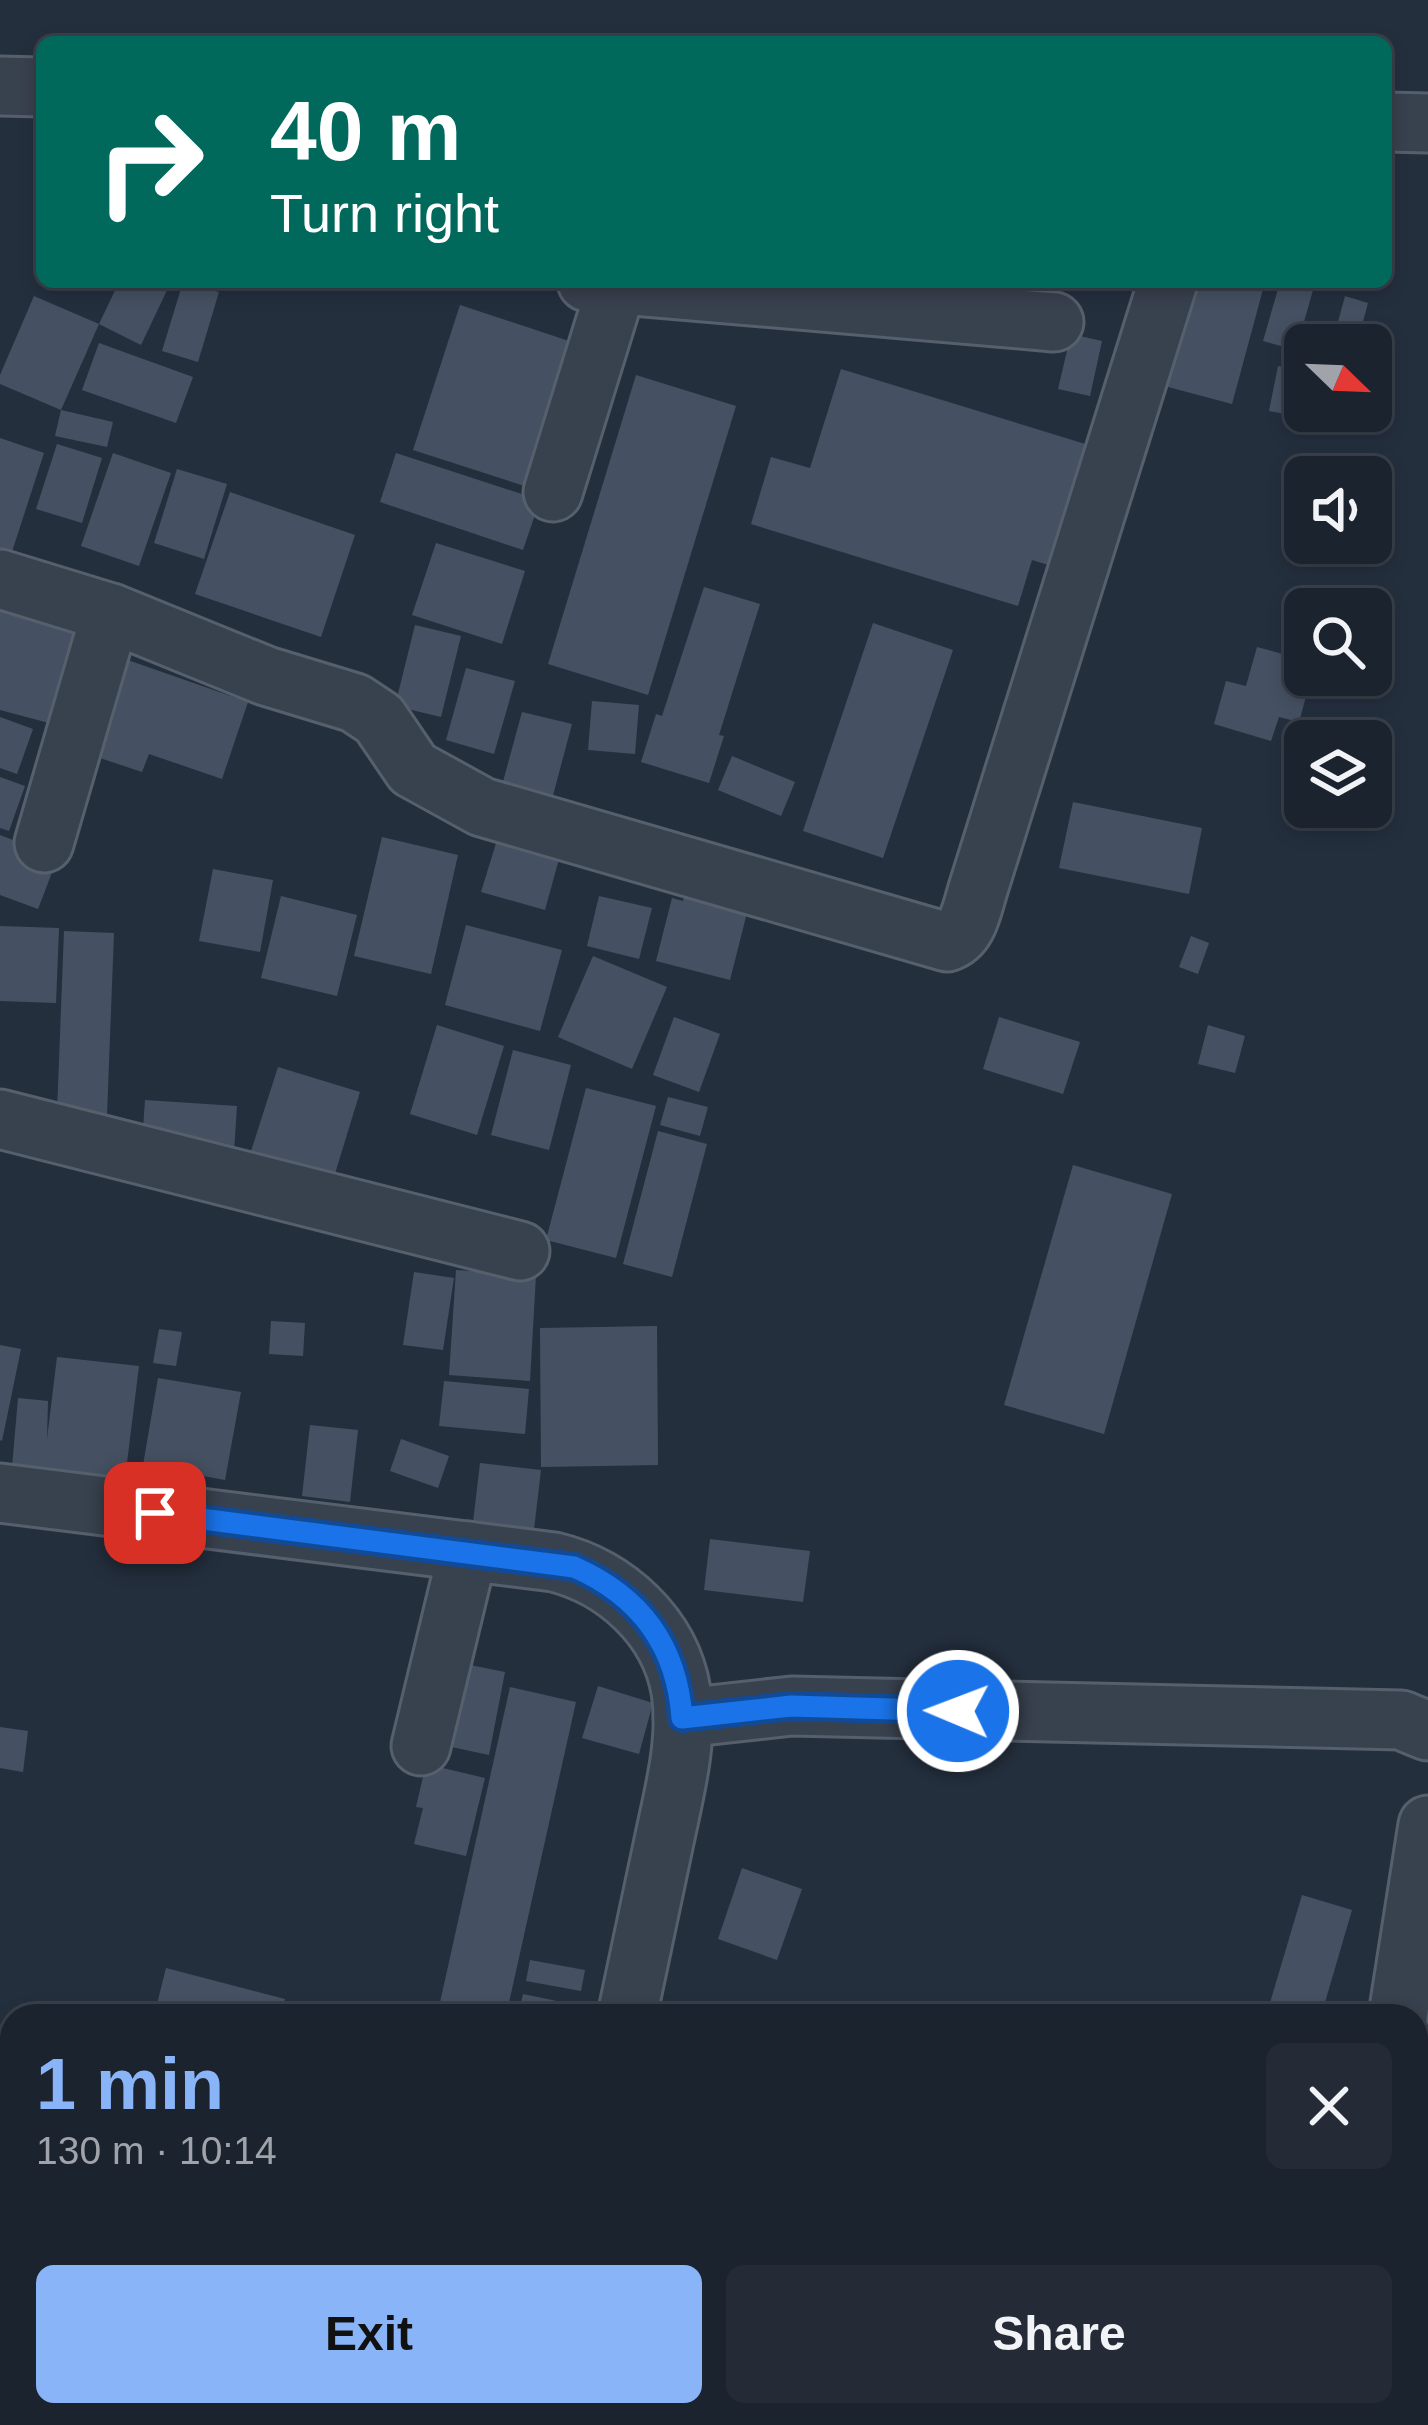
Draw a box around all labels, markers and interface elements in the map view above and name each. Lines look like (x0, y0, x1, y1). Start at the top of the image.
icon: right (72, 84, 228, 240)
text: 40 m (270, 84, 461, 178)
text: Turn right (270, 183, 499, 243)
north arrow (1284, 324, 1392, 432)
map controls (1284, 324, 1392, 828)
button: sound (1284, 456, 1392, 564)
button: search (1284, 588, 1392, 696)
button: layers (1284, 720, 1392, 828)
pin (104, 1462, 206, 1564)
icon: arrive (122, 1480, 188, 1546)
position arrow (895, 1648, 1021, 1774)
button: close (1266, 2043, 1392, 2169)
text: 1 min (36, 2044, 224, 2124)
text: 130 m · 10:14 (36, 2129, 277, 2172)
button: Exit (36, 2265, 702, 2403)
button: Share (726, 2265, 1392, 2403)

